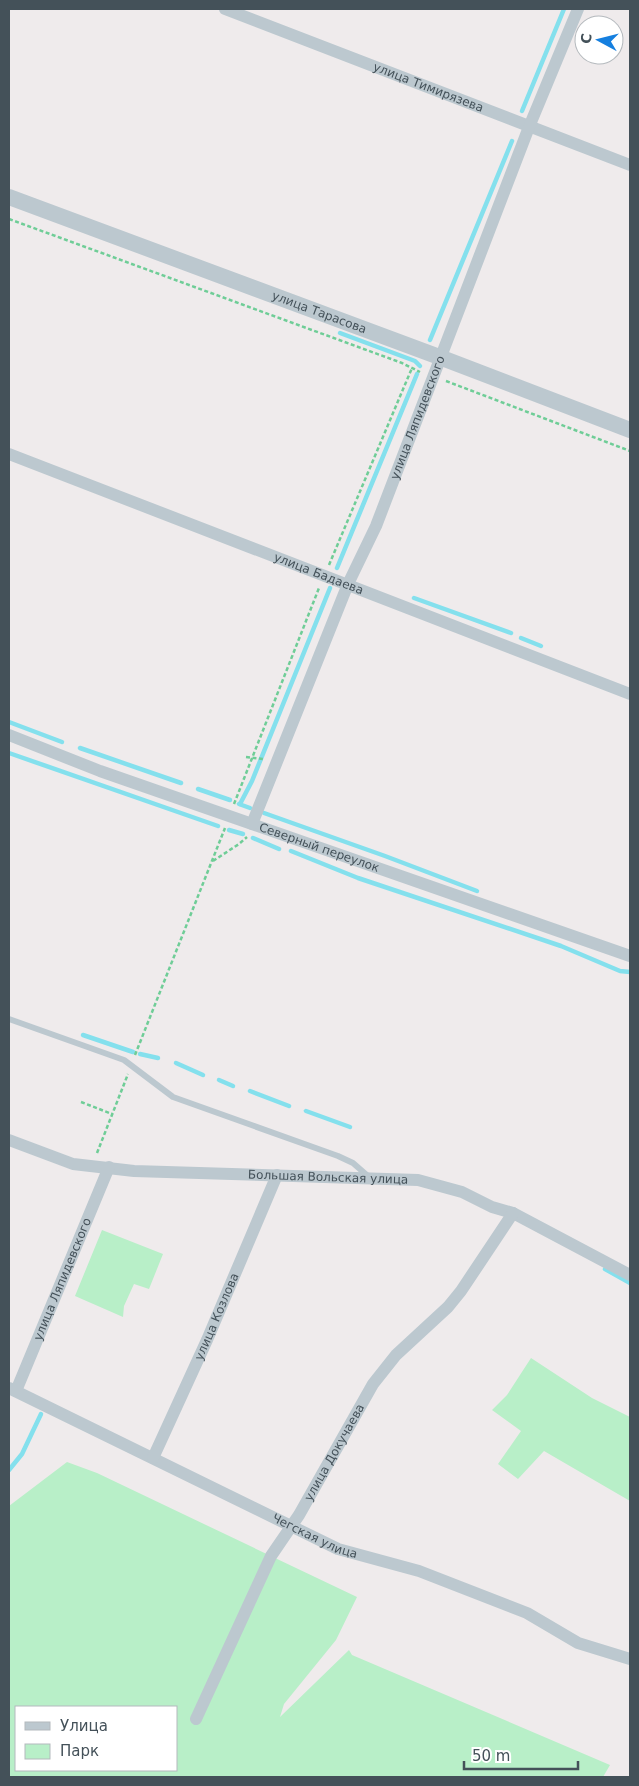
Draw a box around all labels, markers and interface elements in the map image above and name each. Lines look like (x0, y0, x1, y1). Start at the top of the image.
north arrow (574, 15, 624, 65)
text: С (578, 32, 595, 44)
street label: улица Тимирязева (371, 60, 486, 115)
street label: улица Тарасова (270, 288, 369, 336)
street label: улица Ляпидевского (387, 354, 448, 481)
street label: улица Бадаева (272, 550, 366, 597)
street label: Северный переулок (257, 820, 381, 875)
street label: Большая Вольская улица (248, 1168, 409, 1187)
street label: улица Ляпидевского (31, 1216, 94, 1343)
street label: улица Козлова (192, 1271, 242, 1363)
street label: улица Докучаева (301, 1401, 367, 1503)
street label: Чегская улица (270, 1511, 359, 1561)
legend (15, 1706, 178, 1771)
text: Улица (60, 1717, 108, 1735)
scale bar (464, 1738, 578, 1770)
text: Парк (60, 1742, 99, 1760)
text: 50 m (472, 1747, 510, 1765)

